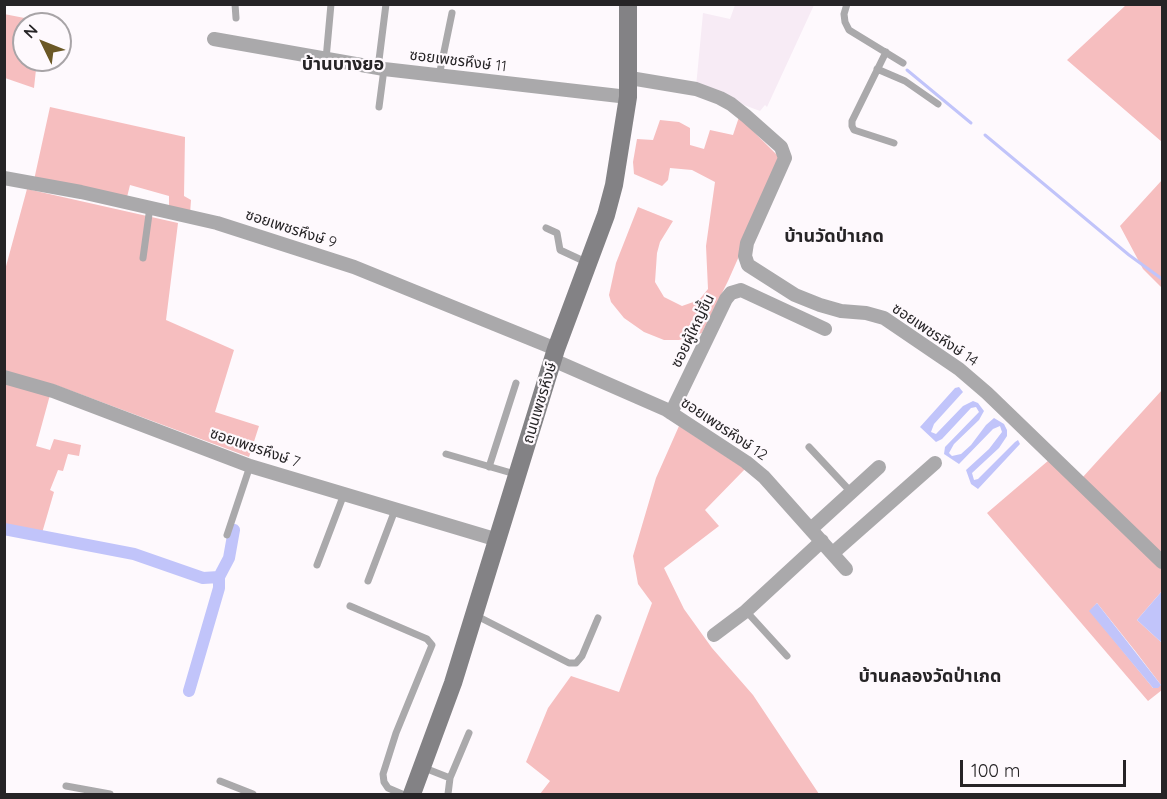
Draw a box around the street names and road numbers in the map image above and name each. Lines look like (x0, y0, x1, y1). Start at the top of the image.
street label: ซอยเพชรหึงษ์ 11 (408, 46, 508, 76)
street label: ซอยเพชรหึงษ์ 9 (243, 206, 339, 252)
street label: ซอยผู้ใหญ่ชื้น (667, 291, 719, 371)
street label: ซอยเพชรหึงษ์ 14 (889, 300, 981, 370)
street label: ถนนเพชรหึงษ์ (519, 360, 561, 446)
street label: ซอยเพชรหึงษ์ 12 (677, 393, 771, 465)
street label: ซอยเพชรหึงษ์ 7 (208, 424, 302, 472)

